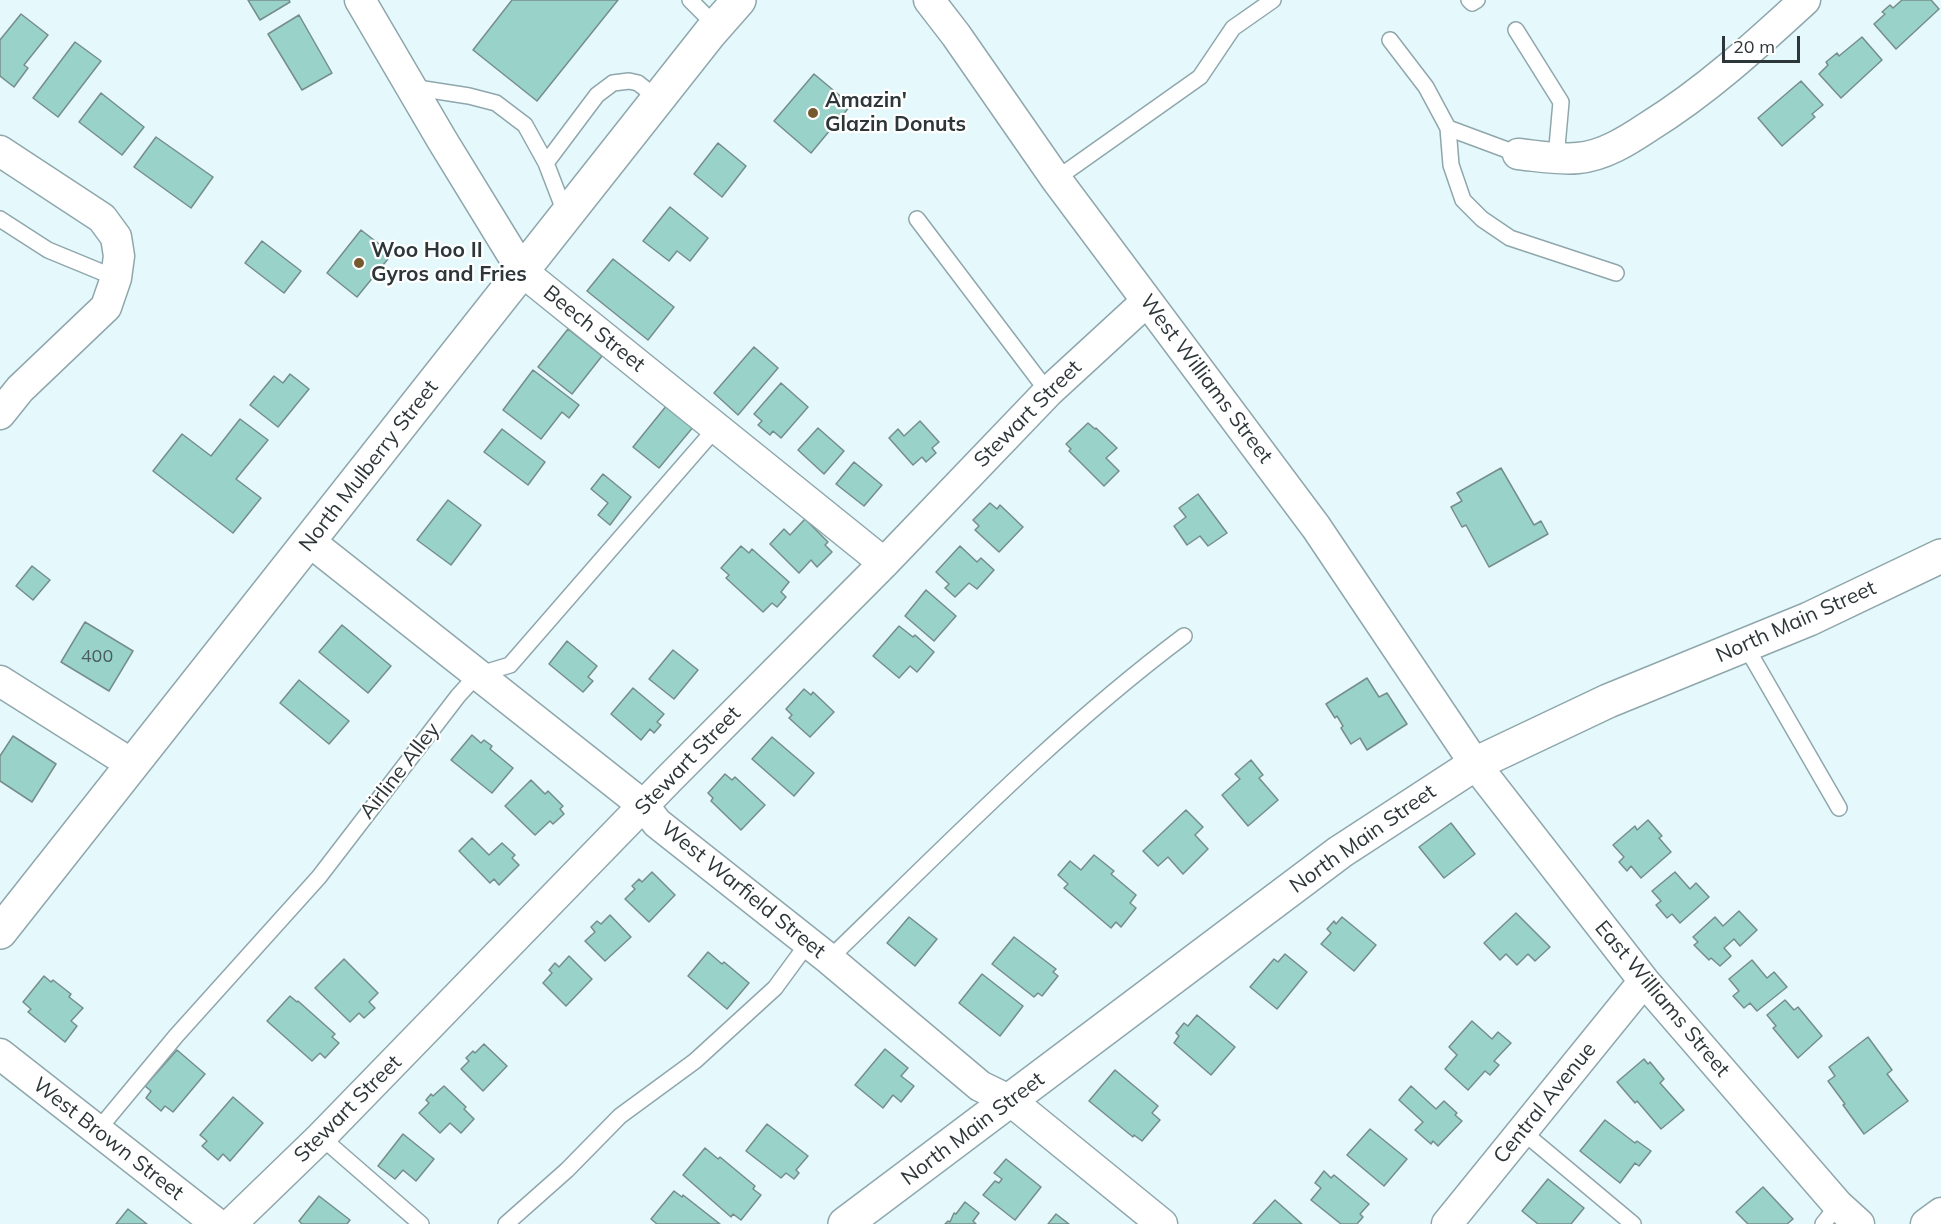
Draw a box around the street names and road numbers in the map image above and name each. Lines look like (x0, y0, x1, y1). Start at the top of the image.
street label: Beech Street (538, 280, 650, 378)
street label: West Williams Street (1134, 290, 1278, 468)
street label: Stewart Street (969, 355, 1087, 473)
street label: North Mulberry Street (294, 375, 444, 557)
street label: North Main Street (1712, 575, 1880, 669)
street label: Stewart Street (630, 701, 746, 821)
street label: Airline Alley (355, 718, 445, 824)
street label: North Main Street (1285, 779, 1441, 899)
street label: West Warfield Street (656, 816, 830, 964)
street label: East Williams Street (1589, 916, 1735, 1082)
street label: Central Avenue (1488, 1037, 1602, 1169)
street label: Stewart Street (289, 1050, 407, 1168)
street label: North Main Street (897, 1067, 1049, 1191)
street label: West Brown Street (28, 1072, 188, 1206)

